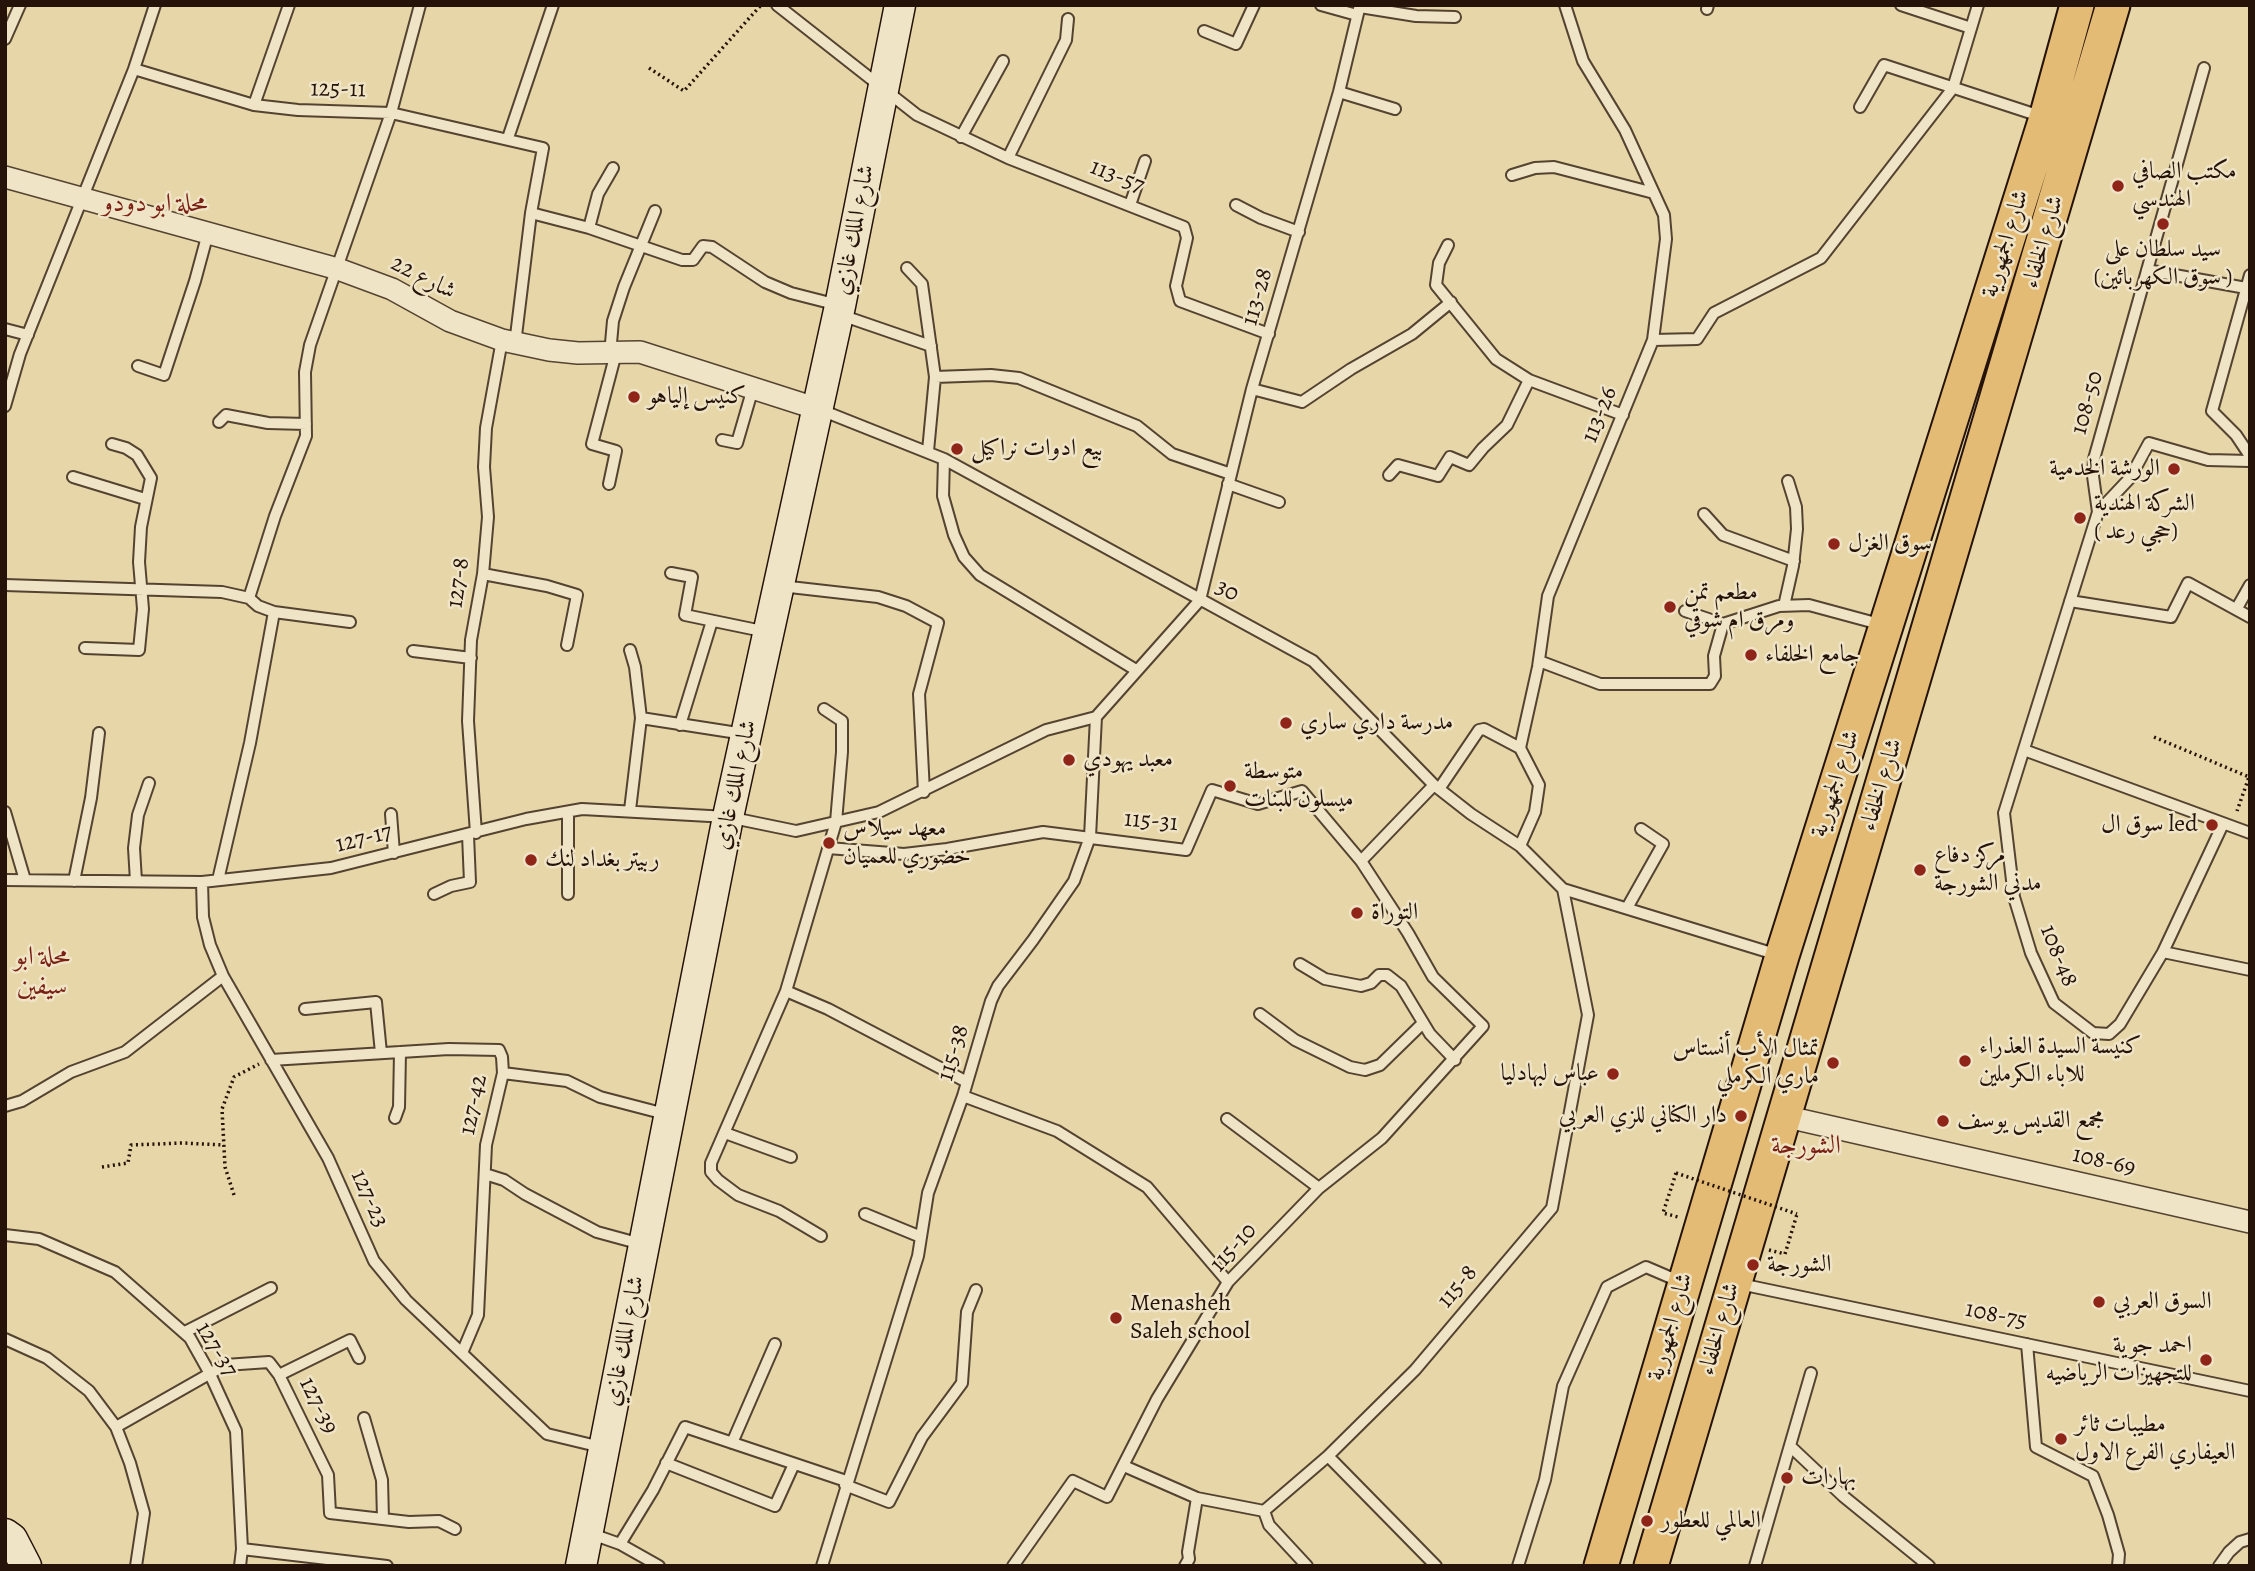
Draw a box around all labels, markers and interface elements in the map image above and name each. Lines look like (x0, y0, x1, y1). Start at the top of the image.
street label: 125-11 (310, 75, 366, 105)
street label: 113-57 (1086, 153, 1148, 201)
place label: مكتب الصافي الهندسي (2132, 158, 2237, 214)
street label: شارع الملك غازي (828, 162, 882, 298)
marker: مكتب الصافي الهندسي (2110, 178, 2126, 194)
street label: شارع الجمهورية (1976, 187, 2036, 301)
district label: محلة ابو دودو (102, 189, 208, 221)
street label: شارع الخلفاء (2017, 192, 2071, 292)
marker: سيد سلطان على (سوق الكهربائين ) (2155, 216, 2171, 232)
place label: سيد سلطان على (سوق الكهربائين ) (2093, 236, 2233, 292)
street label: شارع 22 (386, 249, 460, 307)
street label: 113-28 (1236, 265, 1280, 329)
street label: 108-50 (2065, 368, 2111, 438)
place label: كنيس إلياهو (648, 383, 746, 411)
street label: 113-26 (1576, 383, 1624, 447)
marker: كنيس إلياهو (626, 389, 642, 405)
place label: بيع ادوات نراكيل (971, 435, 1103, 463)
marker: بيع ادوات نراكيل (949, 441, 965, 457)
place label: الورشة الخدمية (2049, 455, 2160, 483)
marker: الورشة الخدمية (2166, 461, 2182, 477)
place label: الشركة الهندية ( حجي رعد) (2094, 490, 2195, 546)
marker: الشركة الهندية ( حجي رعد) (2072, 510, 2088, 526)
place label: سوق الغزل (1848, 530, 1932, 558)
marker: سوق الغزل (1826, 536, 1842, 552)
street label: 127-8 (441, 556, 477, 610)
street label: 30 (1210, 573, 1244, 609)
place label: مطعم تمن ومرق ام شوقي (1684, 579, 1794, 635)
marker: مطعم تمن ومرق ام شوقي (1662, 599, 1678, 615)
place label: جامع الخلفاء (1765, 641, 1860, 669)
marker: جامع الخلفاء (1743, 647, 1759, 663)
place label: مدرسة داري ساري (1300, 709, 1453, 737)
marker: مدرسة داري ساري (1278, 715, 1294, 731)
street label: شارع الملك غازي (708, 717, 764, 853)
street label: شارع الجمهورية (1805, 727, 1867, 841)
street label: شارع الخلفاء (1854, 735, 1910, 835)
place label: معبد يهودي (1083, 746, 1173, 774)
marker: معبد يهودي (1061, 752, 1077, 768)
place label: متوسطة ميسلون للبنات (1244, 758, 1354, 814)
marker: متوسطة ميسلون للبنات (1222, 778, 1238, 794)
street label: 115-31 (1123, 805, 1179, 839)
place label: سوق ال led (2101, 811, 2198, 839)
place label: معهد سيلاس خضوري للعميان (843, 815, 971, 871)
marker: سوق ال led (2204, 817, 2220, 833)
street label: 127-17 (333, 818, 395, 860)
marker: معهد سيلاس خضوري للعميان (821, 835, 837, 851)
place label: مركز دفاع مدني الشورجة (1934, 842, 2042, 898)
place label: ربيتر بغداد لنك (545, 846, 660, 874)
marker: ربيتر بغداد لنك (523, 852, 539, 868)
marker: مركز دفاع مدني الشورجة (1912, 862, 1928, 878)
place label: التوراة (1371, 899, 1418, 927)
marker: التوراة (1349, 905, 1365, 921)
street label: 108-48 (2033, 921, 2083, 991)
district label: محلة ابو سيفين (14, 942, 70, 1004)
street label: 115-38 (932, 1021, 976, 1085)
place label: كنيسة السيدة العذراء للاباء الكرملين (1979, 1033, 2141, 1089)
place label: تمثال الأب أنستاس ماري الكرملي (1672, 1035, 1819, 1091)
marker: كنيسة السيدة العذراء للاباء الكرملين (1957, 1053, 1973, 1069)
marker: تمثال الأب أنستاس ماري الكرملي (1825, 1055, 1841, 1071)
place label: عباس لبهادليا (1501, 1060, 1599, 1088)
marker: عباس لبهادليا (1605, 1066, 1621, 1082)
street label: 127-42 (454, 1072, 494, 1138)
place label: دار الكناني للزي العربي (1559, 1102, 1727, 1130)
place label: مجمع القديس يوسف (1957, 1107, 2105, 1135)
marker: دار الكناني للزي العربي (1733, 1108, 1749, 1124)
marker: مجمع القديس يوسف (1935, 1113, 1951, 1129)
district label: الشورجة (1771, 1131, 1841, 1163)
street label: 108-69 (2070, 1141, 2138, 1183)
street label: 127-23 (344, 1166, 394, 1232)
street label: 115-10 (1204, 1217, 1264, 1279)
place label: الشورجة (1767, 1251, 1832, 1279)
marker: الشورجة (1745, 1257, 1761, 1273)
street label: 115-8 (1432, 1260, 1484, 1314)
street label: شارع الجمهورية (1642, 1270, 1700, 1384)
street label: شارع الملك غازي (598, 1273, 652, 1409)
street label: شارع الخلفاء (1693, 1279, 1747, 1379)
place label: السوق العربي (2113, 1288, 2212, 1316)
place label: Menasheh Saleh school (1130, 1290, 1250, 1346)
marker: السوق العربي (2091, 1294, 2107, 1310)
street label: 108-75 (1963, 1295, 2029, 1337)
marker: Menasheh Saleh school (1108, 1310, 1124, 1326)
street label: 127-37 (188, 1317, 244, 1383)
place label: احمد جوية للتجهيزات الرياضيه (2046, 1332, 2192, 1388)
marker: احمد جوية للتجهيزات الرياضيه (2198, 1352, 2214, 1368)
street label: 127-39 (292, 1373, 344, 1439)
place label: مطيبات ثائر العيفاري الفرع الاول (2075, 1411, 2235, 1467)
marker: مطيبات ثائر العيفاري الفرع الاول (2053, 1431, 2069, 1447)
place label: بهارات (1801, 1464, 1856, 1492)
marker: بهارات (1779, 1470, 1795, 1486)
place label: العالمي للعطور (1661, 1507, 1761, 1535)
marker: العالمي للعطور (1639, 1513, 1655, 1529)

